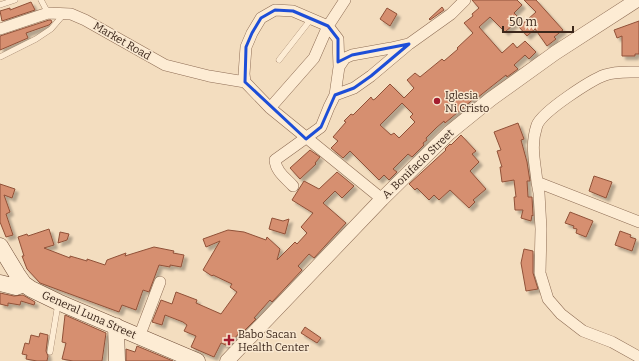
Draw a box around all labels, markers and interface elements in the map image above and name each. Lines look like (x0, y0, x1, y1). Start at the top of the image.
scale bar (503, 8, 573, 34)
text: 50 m (509, 15, 538, 29)
street label: Market Road (91, 19, 153, 63)
place label: Iglesia Ni Cristo (445, 89, 489, 115)
marker: Iglesia Ni Cristo (432, 96, 442, 106)
street label: A. Bonifacio Street (380, 127, 456, 201)
street label: General Luna Street (40, 288, 138, 342)
place label: Babo Sacan Health Center (238, 328, 309, 354)
marker: Babo Sacan Health Center (223, 334, 235, 346)

